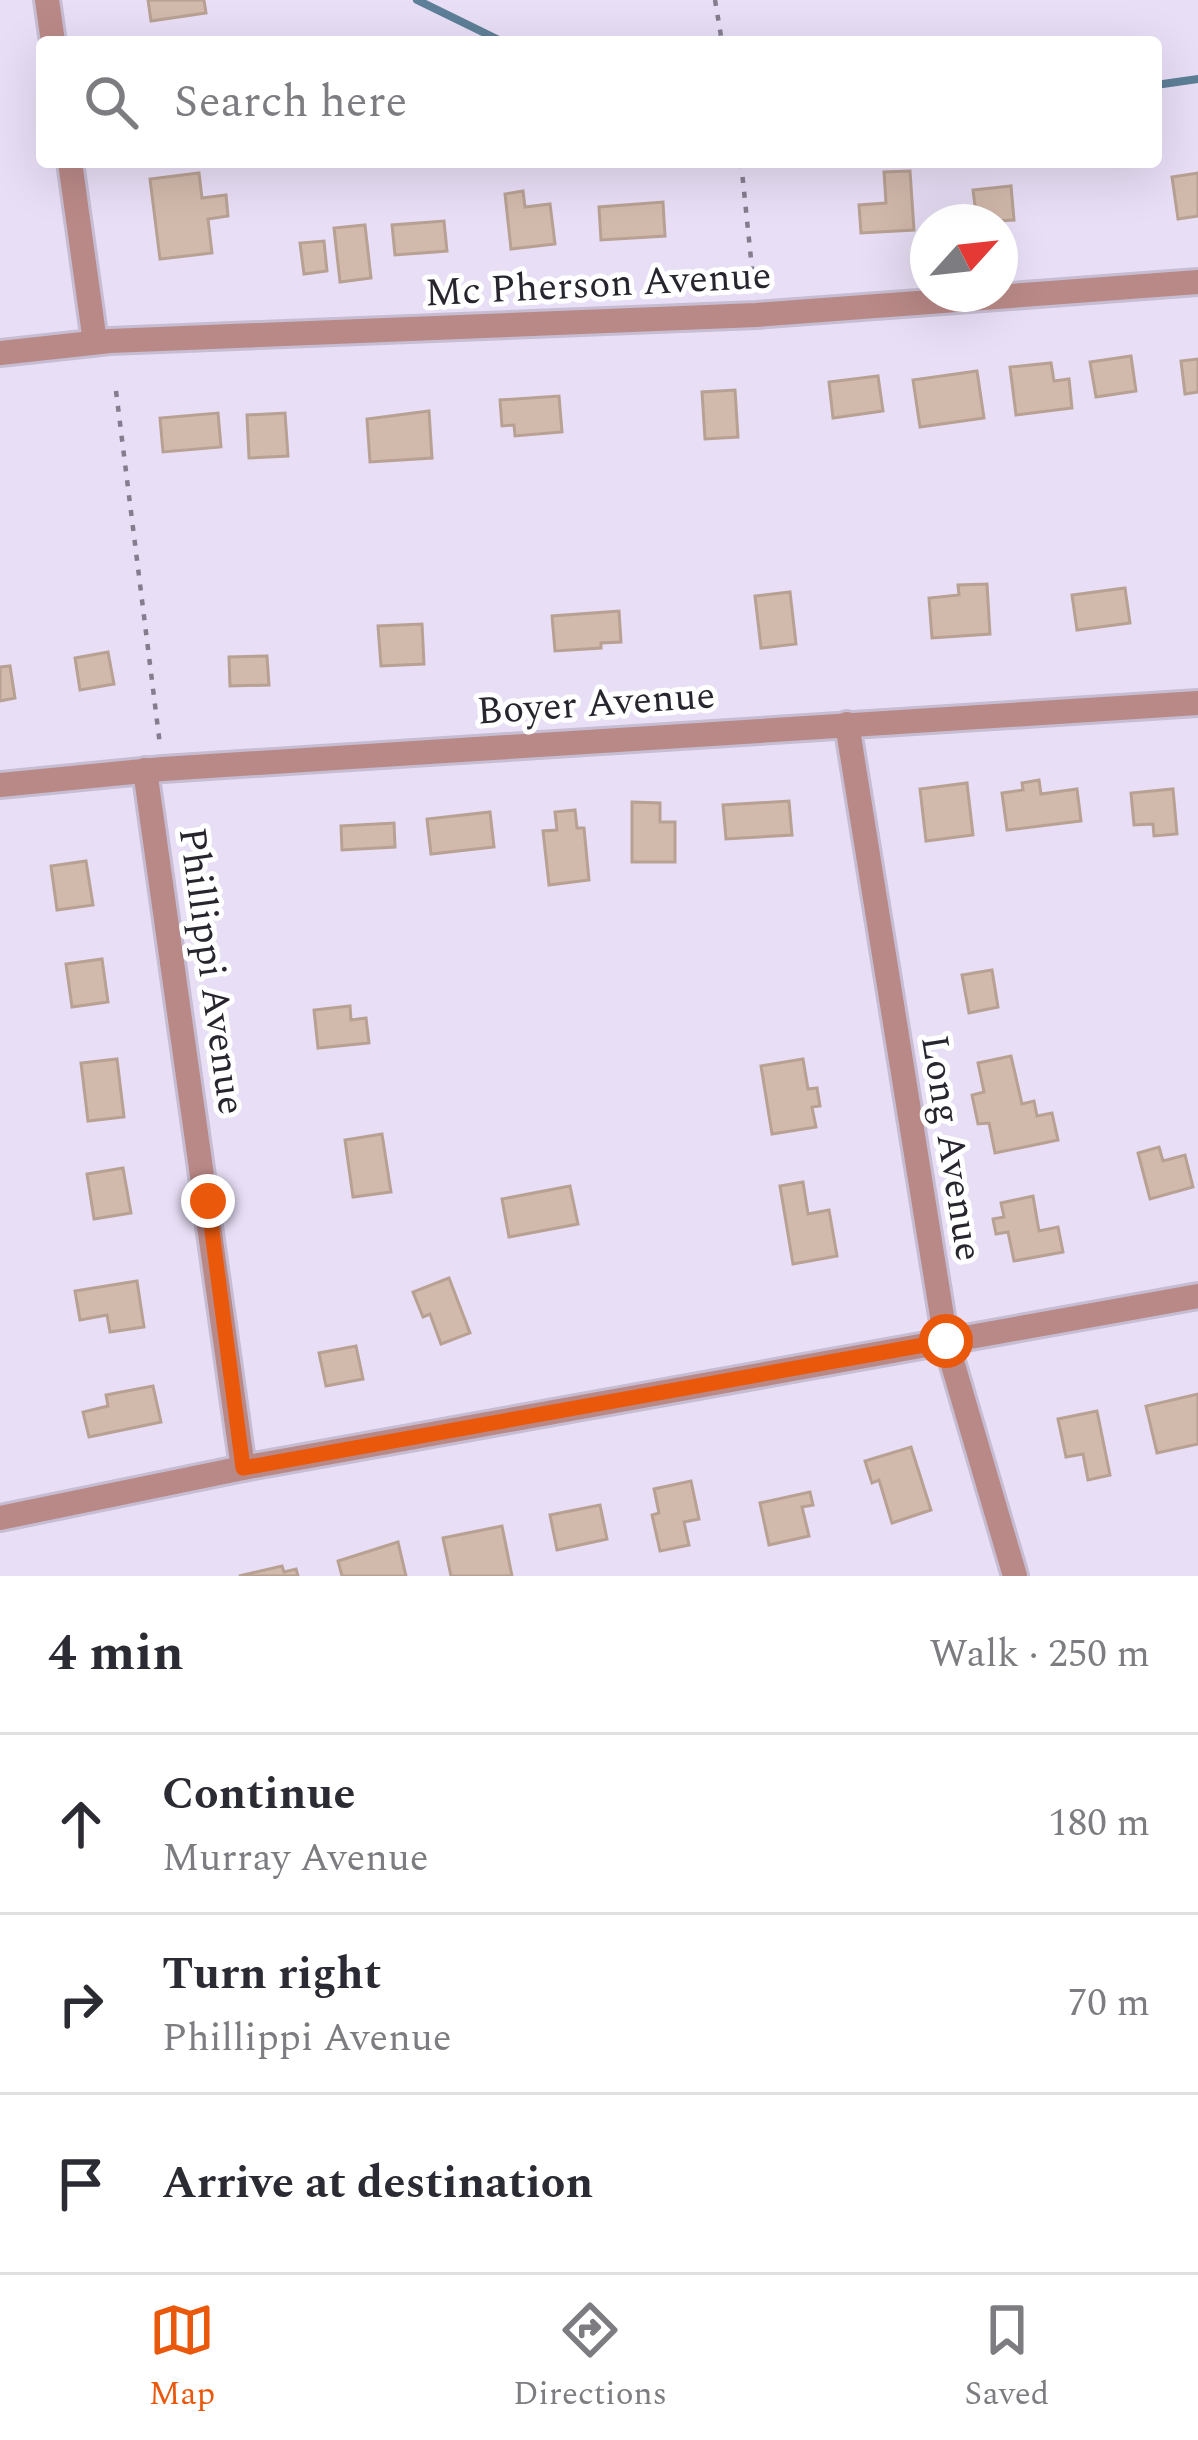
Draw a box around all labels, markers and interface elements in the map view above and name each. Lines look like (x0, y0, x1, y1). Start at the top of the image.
search box (36, 36, 1162, 168)
text: Search here (174, 68, 407, 137)
icon: search (78, 69, 144, 135)
north arrow (910, 204, 1018, 312)
street label: Mc Pherson Avenue (423, 246, 773, 324)
street label: Boyer Avenue (475, 666, 717, 742)
street label: Phillippi Avenue (162, 823, 260, 1119)
street label: Long Avenue (904, 1031, 998, 1265)
route end (181, 1174, 235, 1228)
route start (919, 1314, 973, 1368)
text: 4 min (48, 1615, 184, 1693)
text: Walk · 250 m (929, 1625, 1150, 1684)
text: Continue (162, 1760, 355, 1829)
icon: ahead (48, 1791, 114, 1857)
text: 180 m (1048, 1794, 1150, 1853)
text: Murray Avenue (162, 1829, 429, 1888)
text: Turn right (162, 1940, 381, 2009)
icon: right (48, 1971, 114, 2037)
text: 70 m (1068, 1974, 1150, 2033)
text: Phillippi Avenue (162, 2009, 452, 2068)
text: Arrive at destination (162, 2149, 593, 2218)
icon: arrive (48, 2151, 114, 2217)
tab: Map (149, 2297, 215, 2419)
tab: Directions (513, 2297, 667, 2419)
tab: Saved (965, 2297, 1049, 2419)

